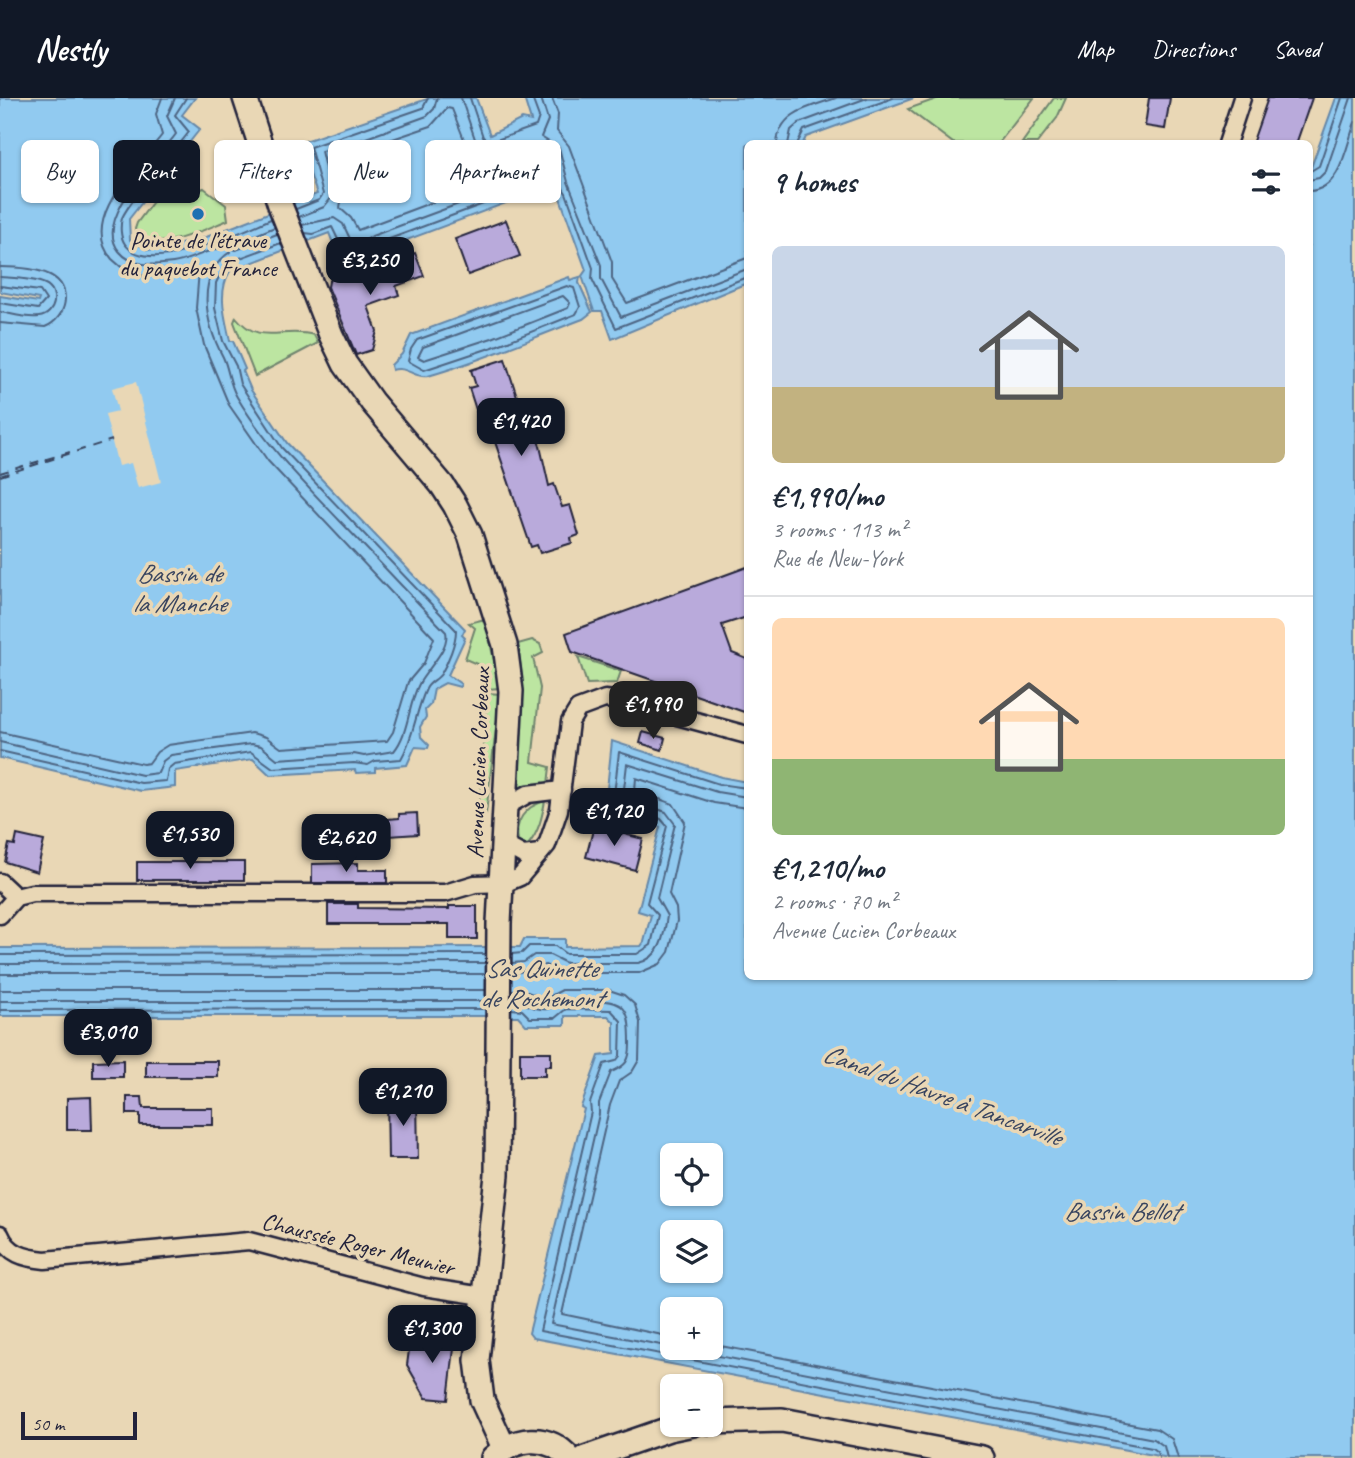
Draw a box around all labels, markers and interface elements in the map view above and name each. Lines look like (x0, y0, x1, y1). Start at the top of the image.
text: Nestly (35, 28, 106, 70)
text: Map (1077, 34, 1114, 64)
text: Directions (1152, 34, 1235, 64)
text: Saved (1273, 34, 1320, 64)
chip: Buy (21, 140, 99, 203)
chip: Rent (113, 140, 200, 203)
chip: Filters (214, 140, 314, 203)
chip: New (328, 140, 411, 203)
chip: Apartment (425, 140, 561, 203)
text: 9 homes (772, 163, 856, 201)
icon: filters (1247, 163, 1285, 201)
marker: Pointe de l’étrave du paquebot France (190, 206, 206, 222)
place label: Pointe de l’étrave du paquebot France (119, 225, 279, 283)
pin: €3,250 (313, 238, 427, 297)
text: €3,250 (342, 245, 398, 274)
icon: home (966, 292, 1092, 418)
pin: €1,420 (464, 398, 578, 458)
text: €1,420 (493, 406, 549, 435)
text: €1,990/mo (772, 477, 883, 515)
text: 3 rooms · 113 m² (772, 515, 907, 544)
text: Rue de New-York (772, 544, 903, 573)
water label: Bassin de la Manche (132, 557, 229, 620)
icon: home (966, 664, 1092, 790)
street label: Avenue Lucien Corbeaux (460, 665, 496, 859)
pin: €1,990 (596, 682, 710, 741)
text: €1,990 (625, 689, 681, 718)
pin: €1,120 (557, 788, 671, 848)
text: €1,120 (586, 796, 642, 825)
pin: €1,530 (133, 812, 247, 871)
pin: €2,620 (289, 814, 403, 874)
text: €1,530 (162, 819, 218, 848)
text: €2,620 (318, 822, 374, 851)
text: €1,210/mo (772, 849, 884, 887)
text: 2 rooms · 70 m² (772, 887, 896, 916)
text: Avenue Lucien Corbeaux (772, 916, 955, 945)
water label: Sas Quinette de Rochemont (480, 952, 608, 1015)
pin: €3,010 (51, 1010, 165, 1069)
text: €3,010 (80, 1017, 136, 1046)
water label: Canal du Havre à Tancarville (819, 1037, 1070, 1155)
pin: €1,210 (346, 1068, 460, 1128)
text: €1,210 (375, 1076, 431, 1105)
map controls (660, 1143, 723, 1437)
button: locate (660, 1143, 723, 1206)
water label: Bassin Bellot (1064, 1195, 1184, 1228)
street label: Chaussée Roger Meunier (259, 1206, 460, 1283)
button: layers (660, 1220, 723, 1283)
button: + (660, 1297, 723, 1360)
pin: €1,300 (375, 1306, 489, 1365)
text: €1,300 (404, 1313, 460, 1342)
button: − (660, 1374, 723, 1437)
scale bar (21, 1409, 136, 1441)
text: 50 m (32, 1412, 64, 1436)

